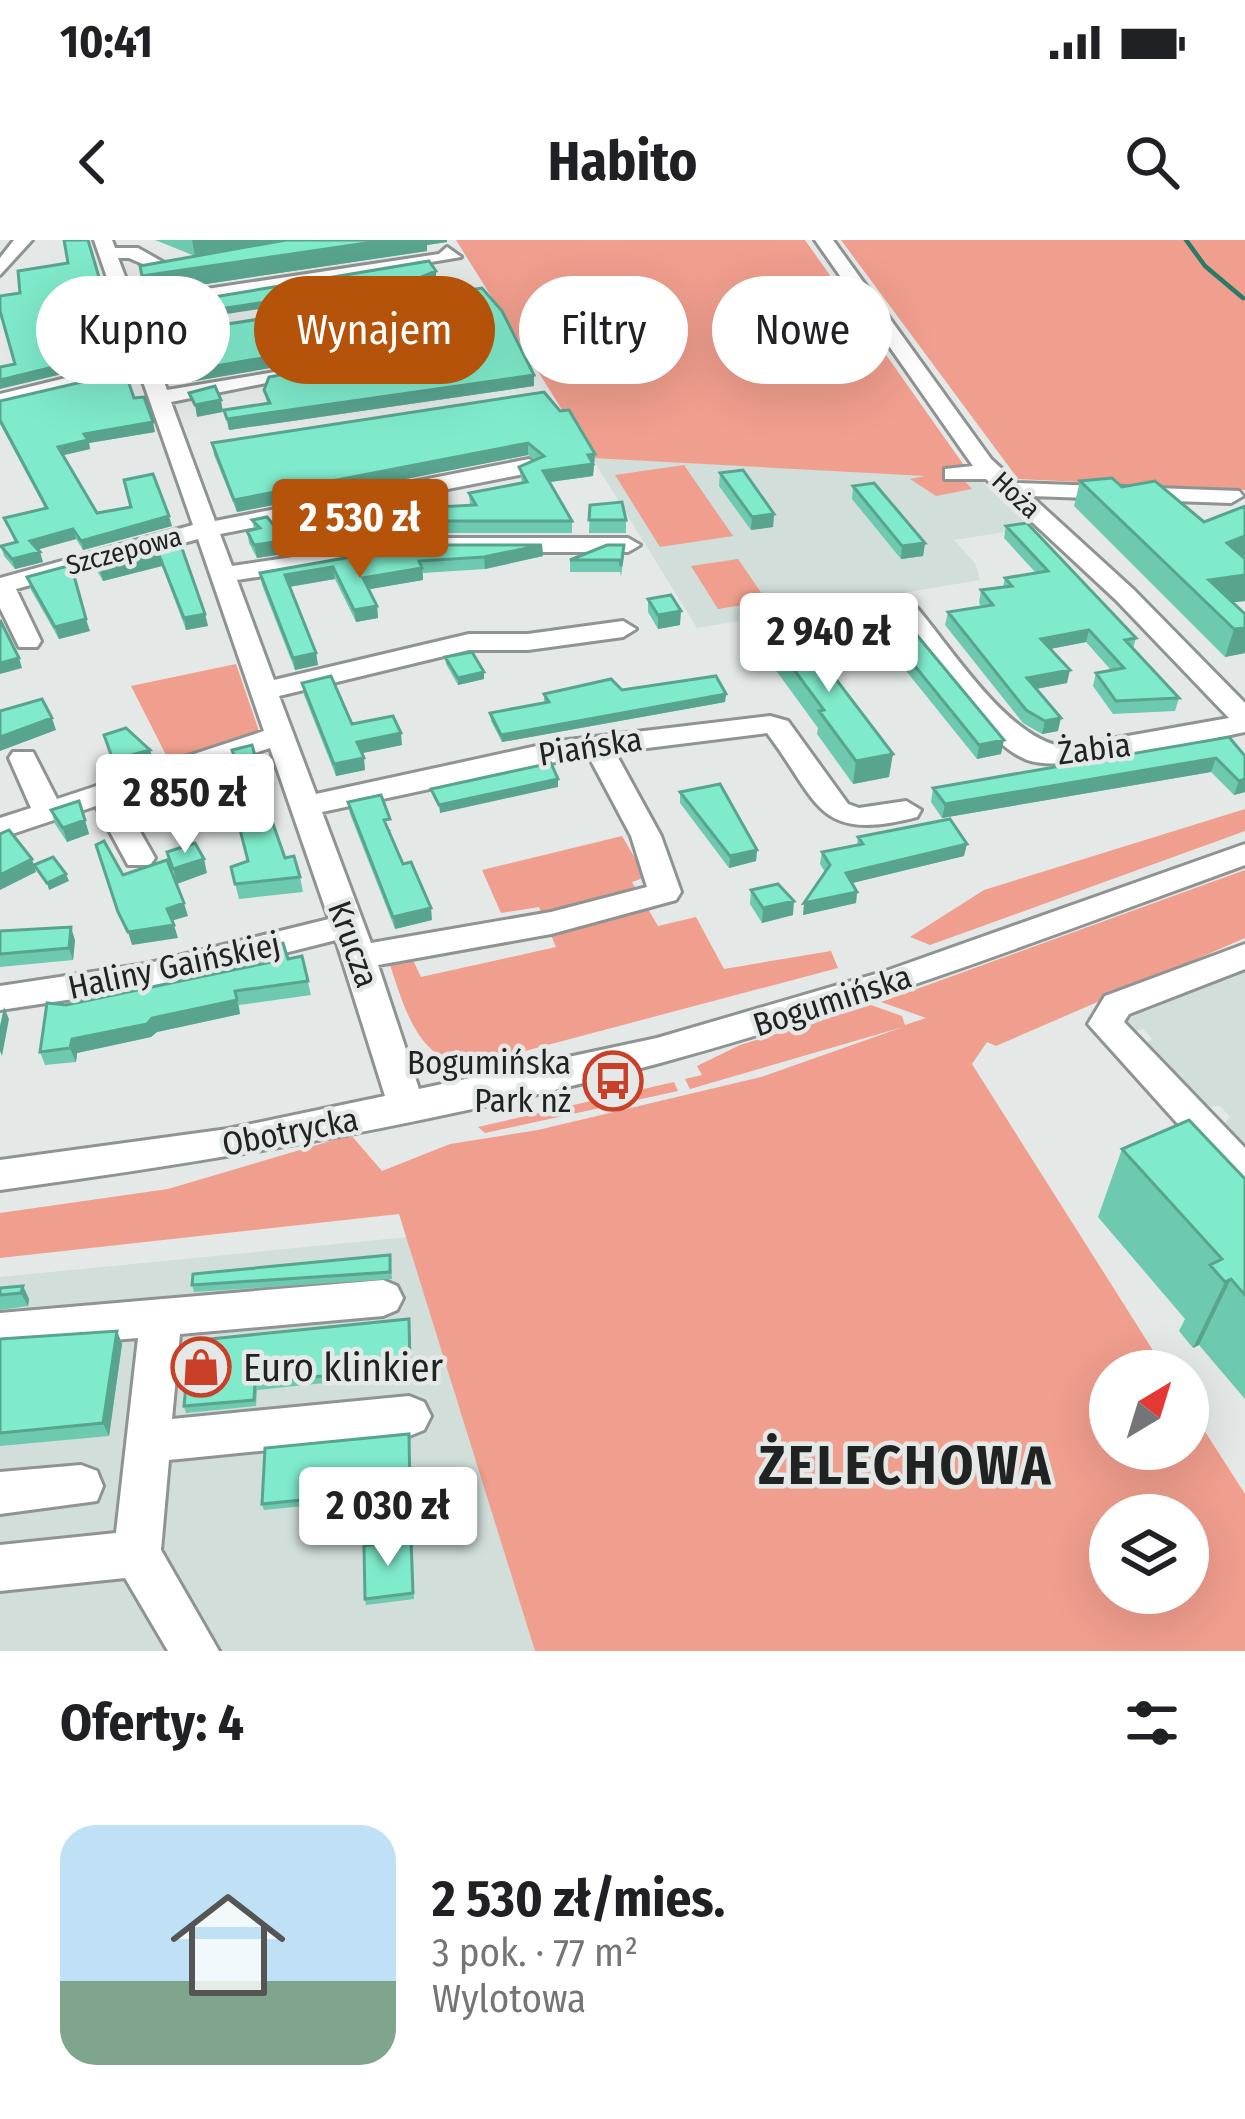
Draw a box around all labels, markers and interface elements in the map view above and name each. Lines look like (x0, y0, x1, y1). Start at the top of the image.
text: 10:41 (60, 15, 153, 69)
icon: back (60, 129, 126, 195)
icon: search (1119, 129, 1185, 195)
text: Habito (548, 130, 697, 194)
chip: Kupno (36, 276, 230, 384)
chip: Wynajem (254, 276, 495, 384)
chip: Filtry (519, 276, 688, 384)
chip: Nowe (712, 276, 892, 384)
street label: Hoża (985, 465, 1047, 525)
pin: 2 530 zł (236, 479, 484, 581)
text: 2 530 zł (299, 495, 421, 541)
street label: Szczepowa (63, 520, 185, 582)
pin: 2 940 zł (705, 593, 953, 695)
text: 2 940 zł (767, 609, 891, 655)
street label: Piańska (536, 719, 645, 775)
street label: Żabia (1055, 725, 1133, 773)
pin: 2 850 zł (61, 754, 309, 856)
text: 2 850 zł (123, 770, 247, 816)
street label: Krucza (319, 896, 387, 993)
street label: Haliny Gaińskiej (65, 924, 284, 1008)
street label: Bogumińska (748, 957, 917, 1045)
place label: Bogumińska Park nż (407, 1043, 571, 1121)
bus stop icon: Bogumińska Park nż (582, 1050, 644, 1112)
street label: Obotrycka (219, 1099, 362, 1165)
shop icon: Euro klinkier (170, 1336, 232, 1398)
place label: Euro klinkier (243, 1345, 443, 1391)
north arrow (1089, 1350, 1209, 1470)
map controls (1089, 1350, 1209, 1614)
district label: ŻELECHOWA (759, 1433, 1053, 1498)
pin: 2 030 zł (264, 1467, 512, 1569)
text: 2 030 zł (326, 1483, 450, 1529)
button: layers (1089, 1494, 1209, 1614)
icon: filters (1119, 1690, 1185, 1756)
text: Oferty: 4 (60, 1692, 244, 1754)
text: 2 530 zł/mies. (432, 1868, 725, 1930)
icon: home (156, 1873, 300, 2017)
text: 3 pok. · 77 m² (432, 1930, 638, 1976)
text: Wylotowa (432, 1976, 586, 2022)

